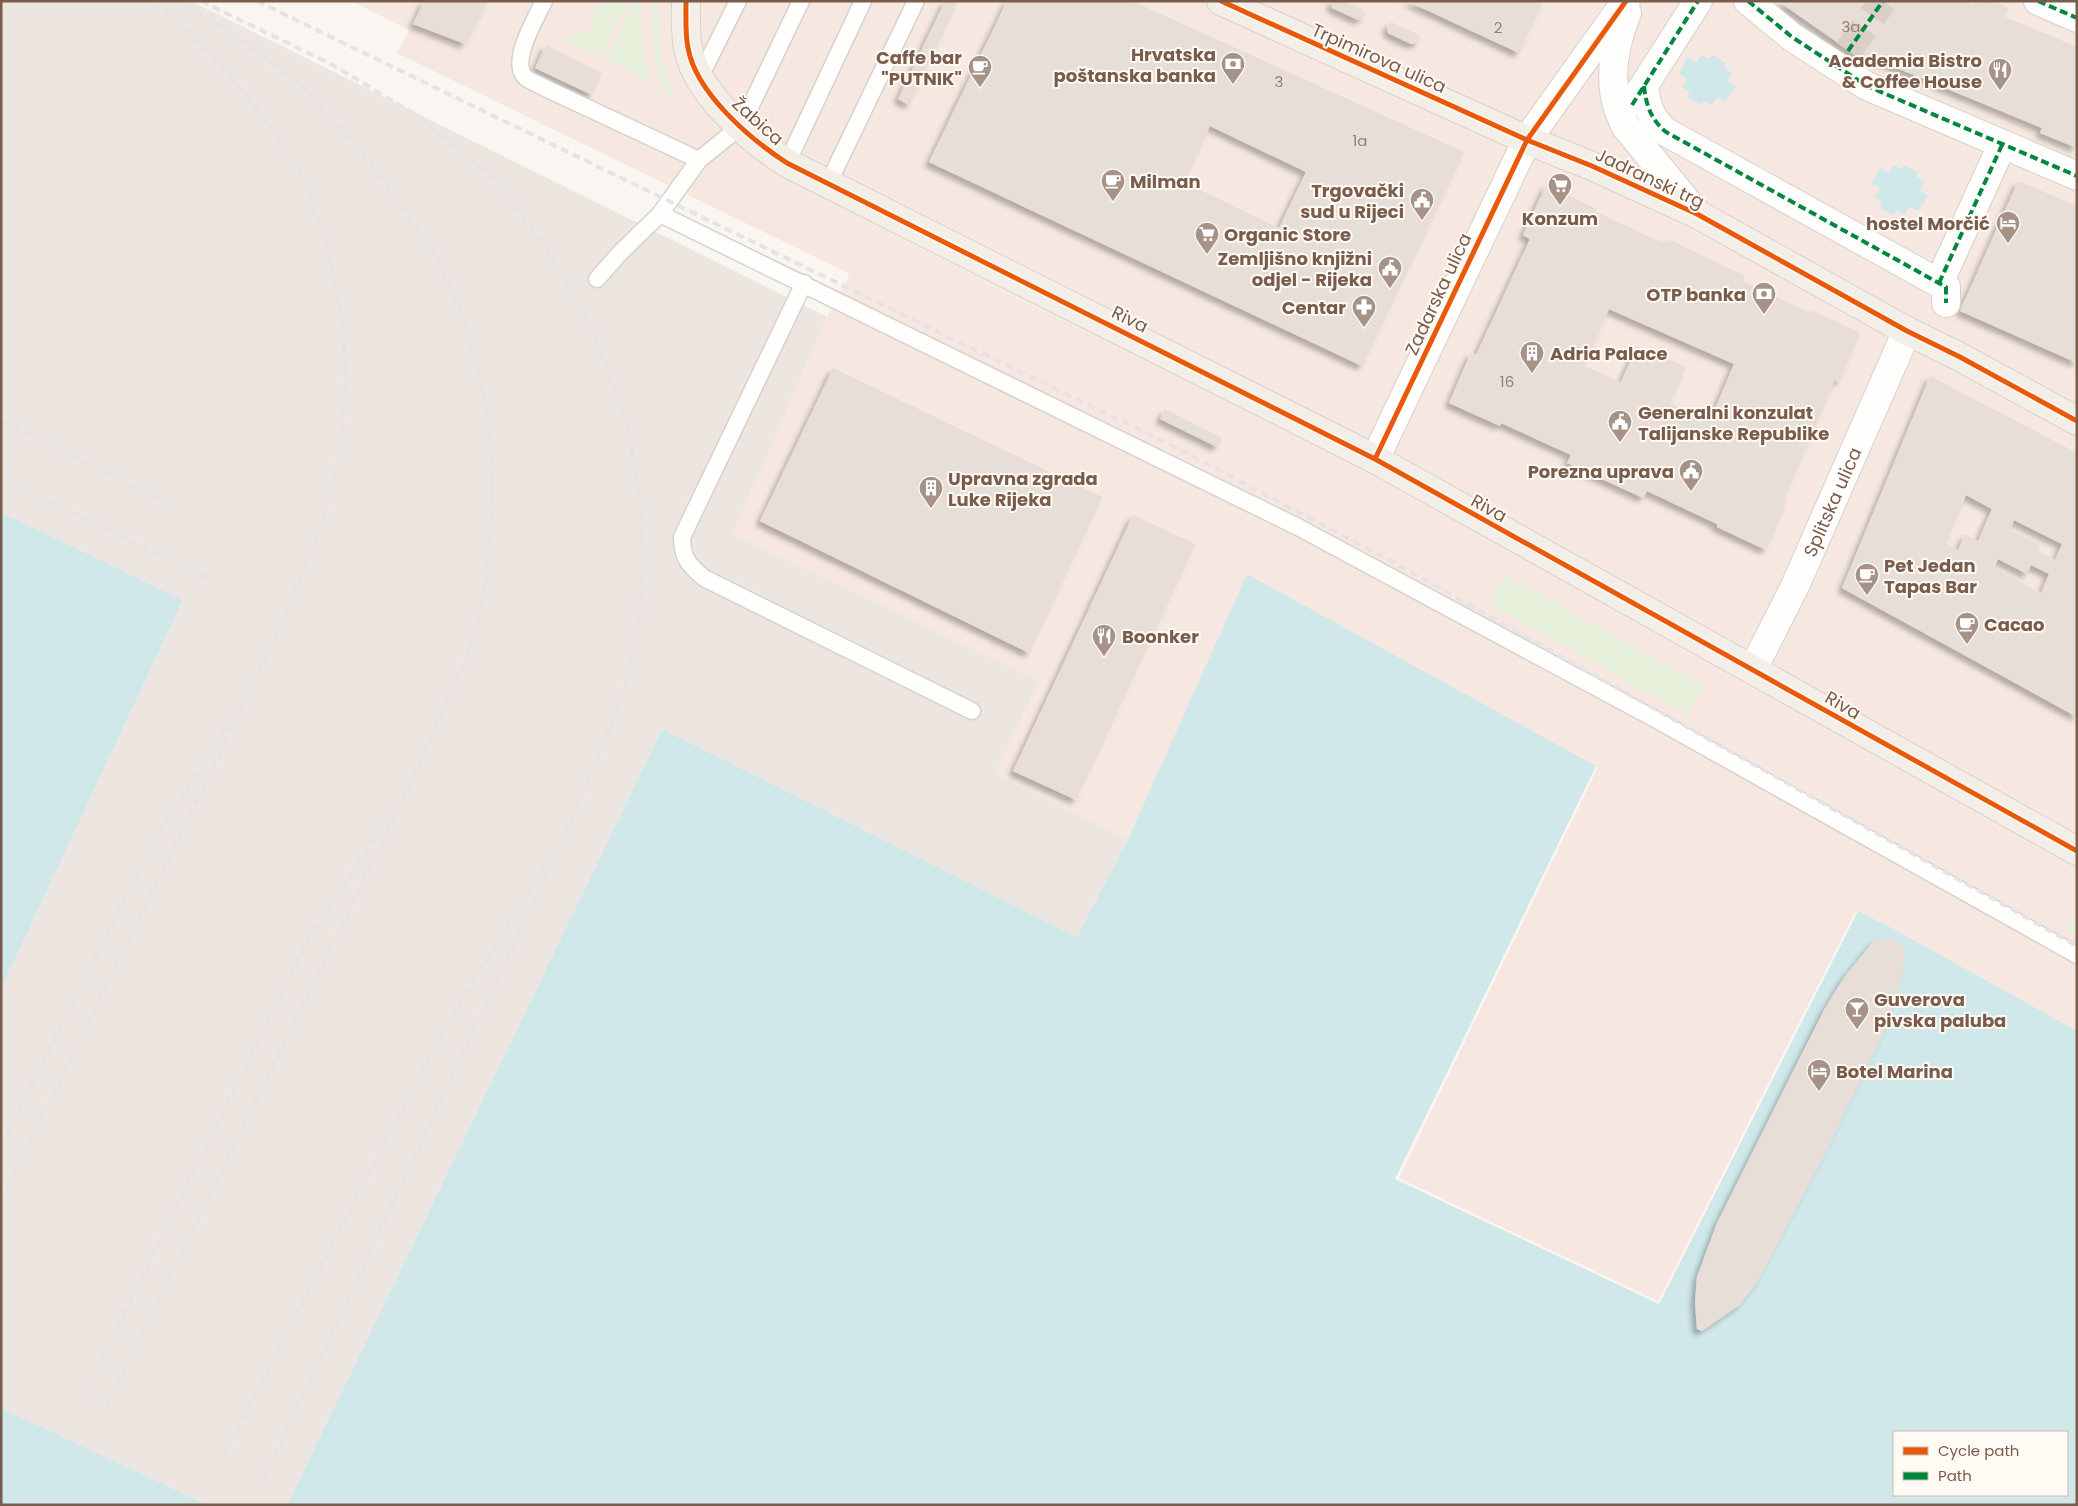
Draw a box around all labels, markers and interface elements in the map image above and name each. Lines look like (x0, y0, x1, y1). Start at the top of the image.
house number: 3a (1842, 16, 1860, 37)
street label: Trpimirova ulica (1308, 17, 1450, 99)
house number: 2 (1494, 17, 1502, 38)
place label: Hrvatska poštanska banka (1053, 42, 1216, 88)
place label: Caffe bar "PUTNIK" (876, 45, 962, 91)
place label: Academia Bistro & Coffee House (1828, 48, 1982, 94)
bank icon: Hrvatska poštanska banka (1220, 51, 1246, 85)
cafe icon: Caffe bar "PUTNIK" (967, 54, 993, 88)
restaurant icon: Academia Bistro & Coffee House (1987, 57, 2013, 91)
house number: 3 (1275, 71, 1283, 92)
street label: Žabica (727, 91, 789, 151)
house number: 1a (1353, 130, 1367, 151)
street label: Jadranski trg (1591, 142, 1709, 214)
cafe icon: Milman (1100, 168, 1126, 202)
place label: Milman (1130, 169, 1201, 194)
supermarket icon: Konzum (1547, 172, 1573, 206)
place label: Trgovački sud u Rijeci (1300, 178, 1404, 224)
public building icon: Trgovački sud u Rijeci (1409, 187, 1435, 221)
place label: Konzum (1522, 206, 1598, 231)
hotel icon: hostel Morčić (1995, 210, 2021, 244)
place label: hostel Morčić (1866, 211, 1990, 236)
supermarket icon: Organic Store (1194, 221, 1220, 255)
place label: Organic Store (1224, 222, 1351, 247)
street label: Zadarska ulica (1399, 229, 1477, 359)
place label: Zemljišno knjižni odjel - Rijeka (1218, 246, 1372, 292)
public building icon: Zemljišno knjižni odjel - Rijeka (1377, 255, 1403, 289)
bank icon: OTP banka (1751, 281, 1777, 315)
place label: OTP banka (1646, 282, 1746, 307)
pharmacy icon: Centar (1351, 294, 1377, 328)
place label: Centar (1282, 295, 1346, 320)
street label: Riva (1108, 300, 1152, 338)
building icon: Adria Palace (1519, 340, 1545, 374)
place label: Adria Palace (1550, 341, 1668, 366)
house number: 16 (1500, 371, 1514, 392)
place label: Generalni konzulat Talijanske Republike (1638, 400, 1829, 446)
public building icon: Generalni konzulat Talijanske Republike (1607, 409, 1633, 443)
street label: Splitska ulica (1797, 443, 1867, 561)
public building icon: Porezna uprava (1678, 458, 1704, 492)
place label: Porezna uprava (1528, 459, 1674, 484)
place label: Upravna zgrada Luke Rijeka (948, 466, 1098, 512)
building icon: Upravna zgrada Luke Rijeka (918, 475, 944, 509)
street label: Riva (1466, 488, 1512, 528)
place label: Pet Jedan Tapas Bar (1884, 553, 1977, 599)
cafe icon: Pet Jedan Tapas Bar (1854, 562, 1880, 596)
cafe icon: Cacao (1954, 611, 1980, 645)
place label: Cacao (1984, 612, 2045, 637)
restaurant icon: Boonker (1091, 623, 1117, 657)
place label: Boonker (1122, 624, 1199, 649)
street label: Riva (1820, 685, 1866, 725)
place label: Guverova pivska paluba (1874, 987, 2006, 1033)
bar icon: Guverova pivska paluba (1844, 996, 1870, 1030)
hotel icon: Botel Marina (1806, 1058, 1832, 1092)
place label: Botel Marina (1836, 1059, 1953, 1084)
legend (1893, 1431, 2068, 1496)
text: Cycle path (1938, 1440, 2019, 1461)
text: Path (1938, 1465, 1972, 1486)

